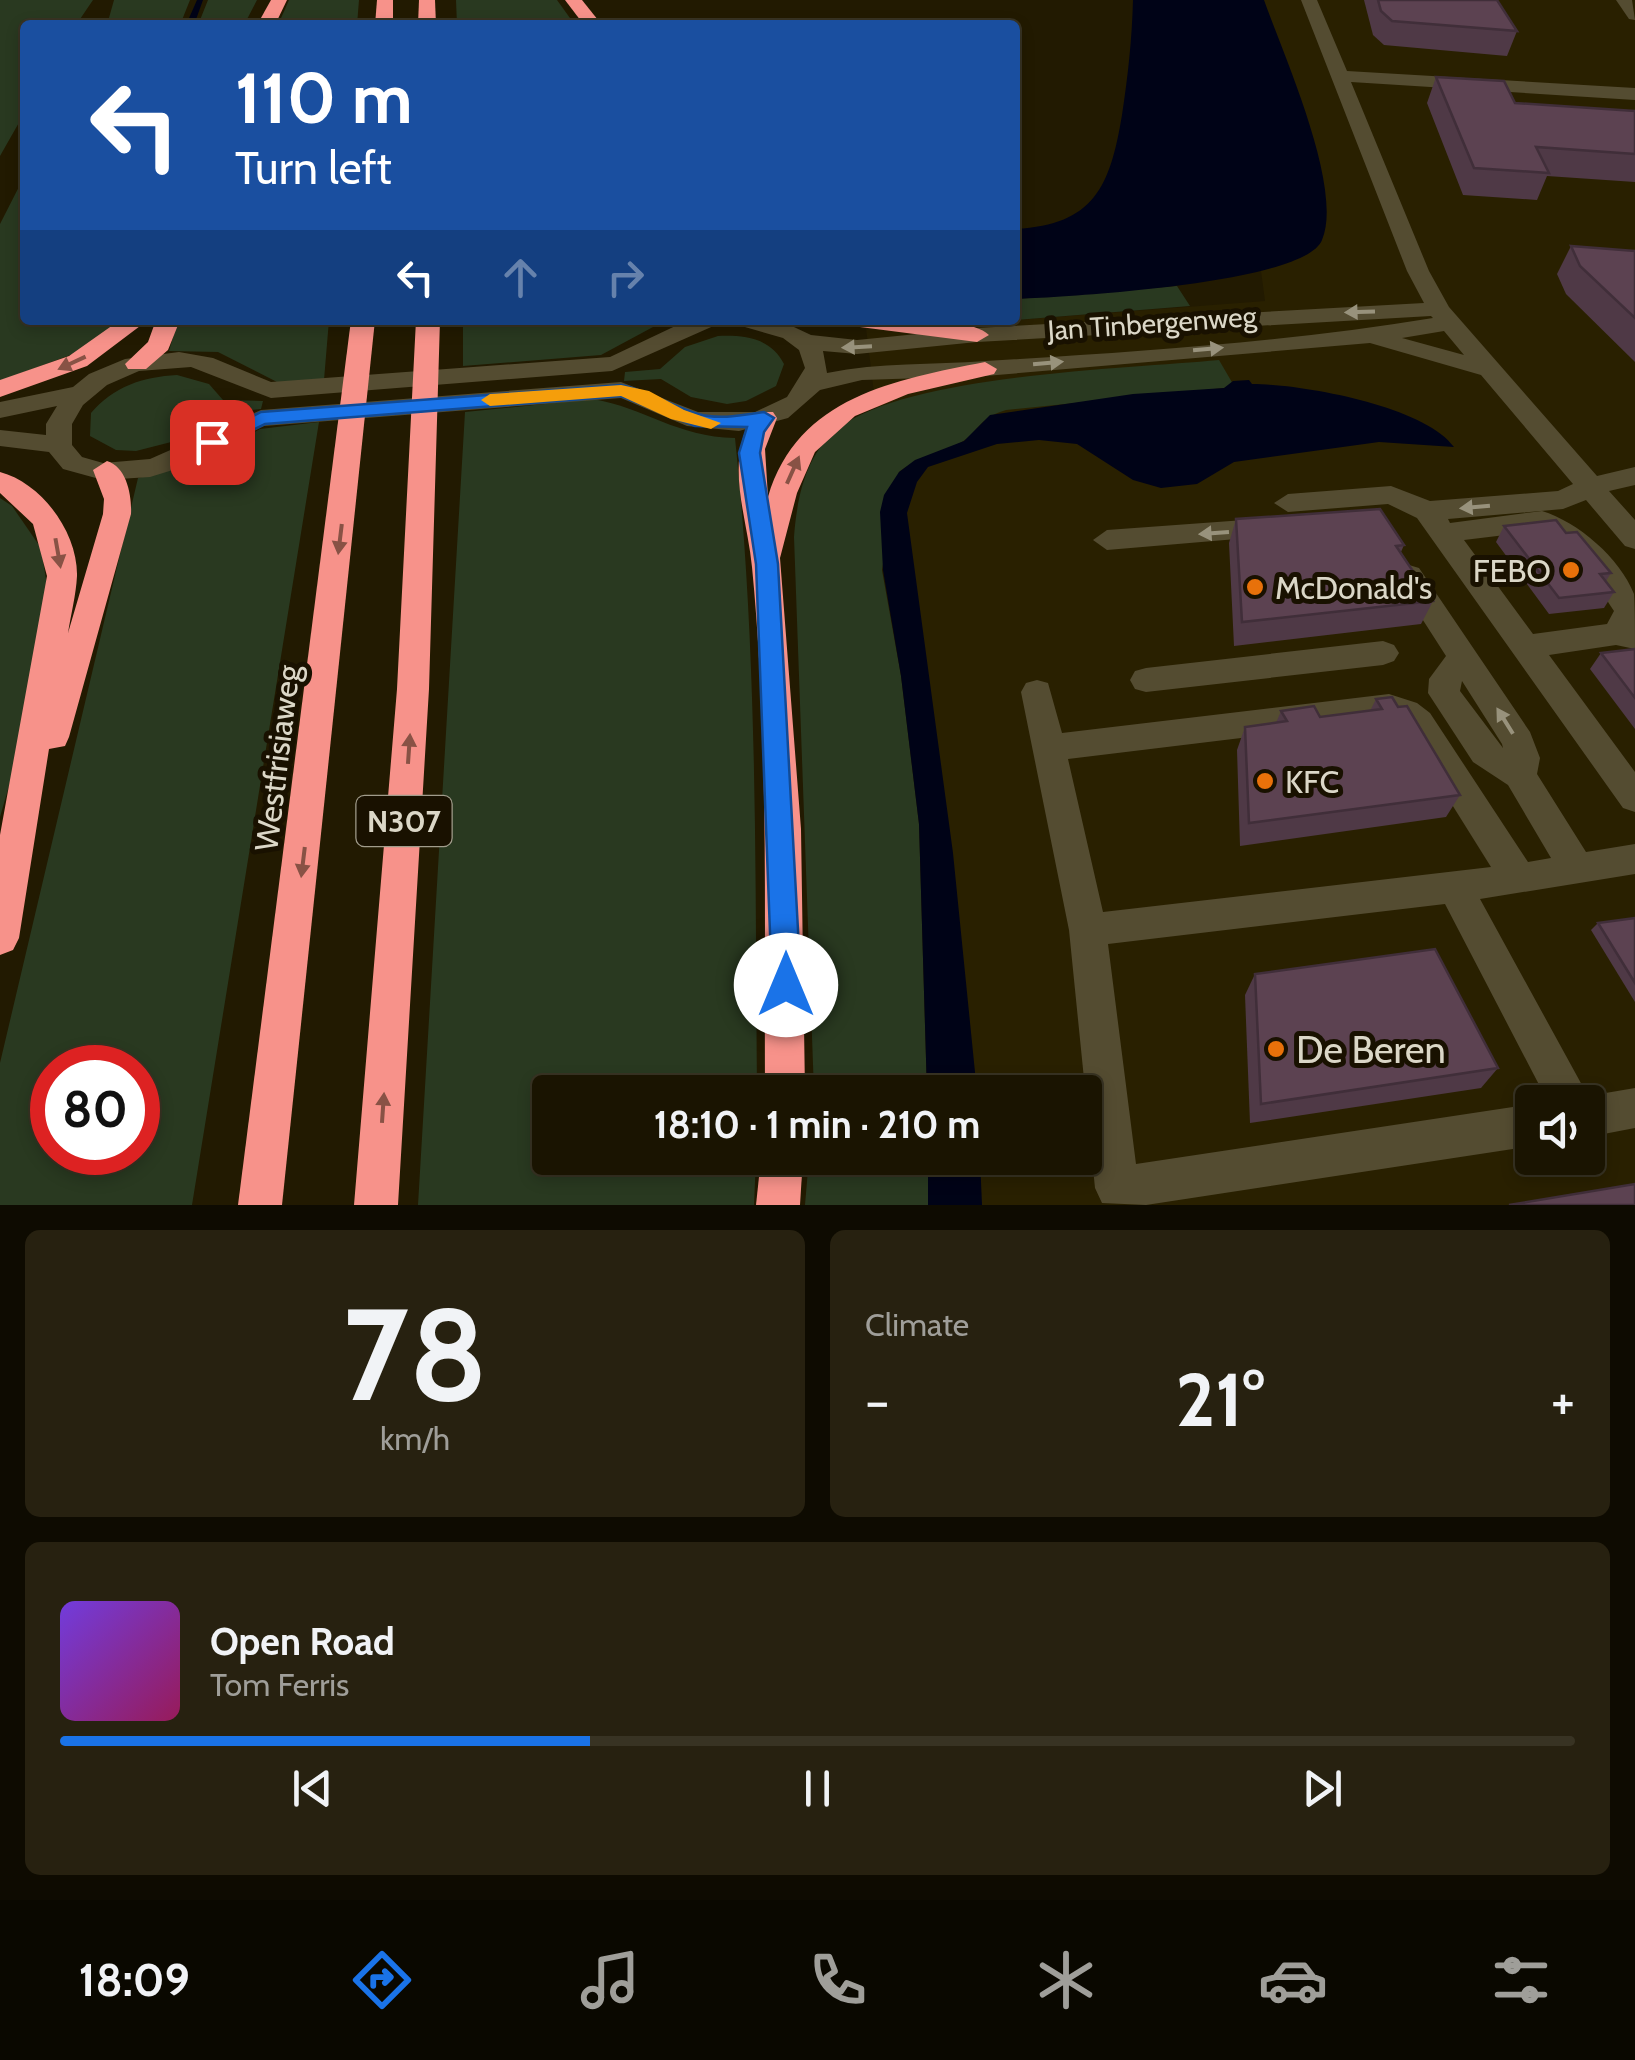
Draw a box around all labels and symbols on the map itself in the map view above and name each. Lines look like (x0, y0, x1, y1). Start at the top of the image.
street label: Jan Tinbergenweg (1045, 299, 1259, 347)
one-way arrow (1344, 305, 1375, 321)
one-way arrow (840, 339, 872, 355)
one-way arrow (1192, 340, 1224, 356)
one-way arrow (57, 355, 87, 371)
one-way arrow (1032, 355, 1064, 371)
pin (170, 400, 255, 485)
one-way arrow (785, 455, 801, 485)
one-way arrow (1459, 499, 1491, 515)
one-way arrow (332, 524, 348, 556)
one-way arrow (1197, 525, 1229, 541)
one-way arrow (51, 538, 66, 570)
place label: FEBO (1473, 551, 1551, 590)
marker: FEBO (1560, 559, 1582, 581)
place label: McDonald's (1275, 568, 1432, 607)
marker: McDonald's (1244, 576, 1266, 598)
street label: Westfrisiaweg (246, 662, 308, 853)
one-way arrow (1496, 707, 1514, 734)
one-way arrow (401, 732, 417, 764)
place label: KFC (1285, 762, 1339, 801)
marker: KFC (1254, 770, 1276, 792)
road number: N307 (356, 796, 452, 846)
one-way arrow (294, 847, 310, 878)
position arrow (734, 933, 838, 1037)
place label: De Beren (1296, 1026, 1446, 1073)
marker: De Beren (1265, 1038, 1287, 1060)
speed limit sign: 80 (30, 1045, 160, 1175)
one-way arrow (375, 1091, 391, 1123)

